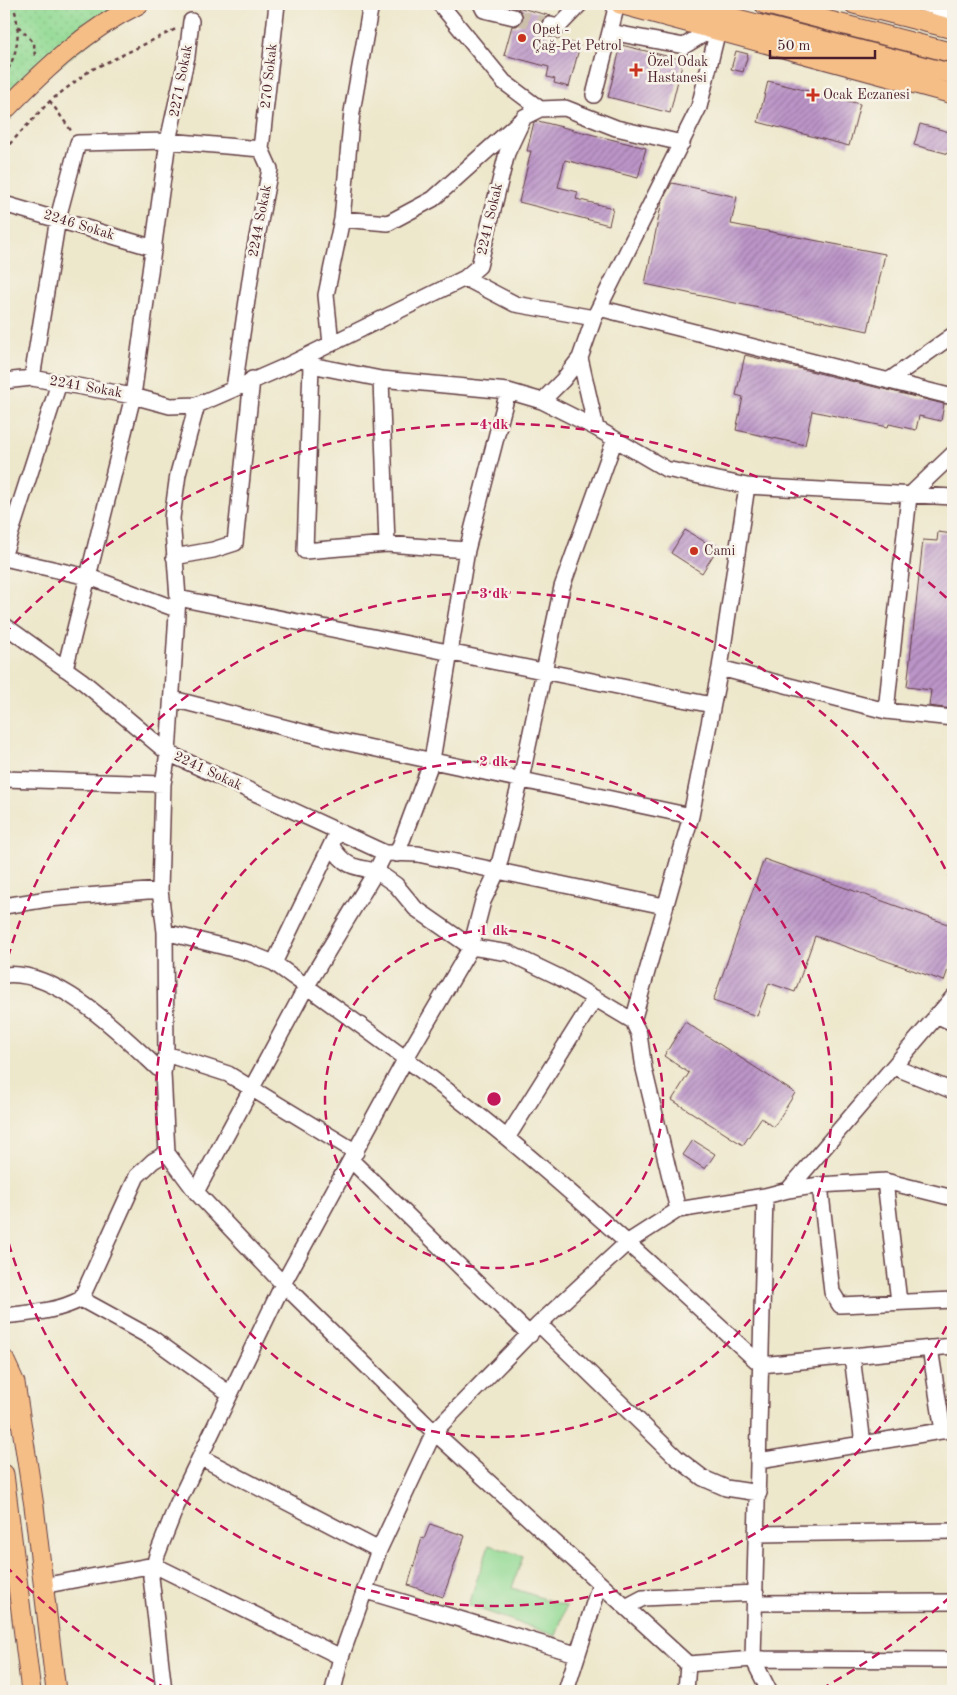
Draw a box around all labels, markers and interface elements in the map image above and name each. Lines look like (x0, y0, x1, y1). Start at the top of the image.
place label: Opet - Çağ-Pet Petrol (532, 23, 622, 53)
scale bar (770, 28, 874, 60)
marker: Opet - Çağ-Pet Petrol (516, 32, 528, 44)
text: 50 m (777, 39, 811, 54)
street label: 270 Sokak (259, 43, 279, 109)
street label: 2271 Sokak (167, 44, 195, 118)
place label: Özel Odak Hastanesi (647, 52, 708, 85)
marker: Özel Odak Hastanesi (629, 63, 643, 77)
place label: Ocak Eczanesi (823, 88, 910, 102)
marker: Ocak Eczanesi (807, 89, 819, 101)
street label: 2241 Sokak (475, 182, 505, 256)
street label: 2244 Sokak (246, 184, 274, 258)
street label: 2246 Sokak (42, 208, 116, 242)
street label: 2241 Sokak (49, 374, 123, 400)
text: 4 dk (479, 418, 509, 433)
place label: Cami (704, 544, 735, 558)
marker: Cami (688, 545, 700, 557)
text: 3 dk (479, 587, 509, 602)
street label: 2241 Sokak (172, 749, 244, 793)
text: 2 dk (479, 755, 509, 770)
text: 1 dk (479, 924, 509, 939)
centre of rings (485, 1090, 503, 1108)

